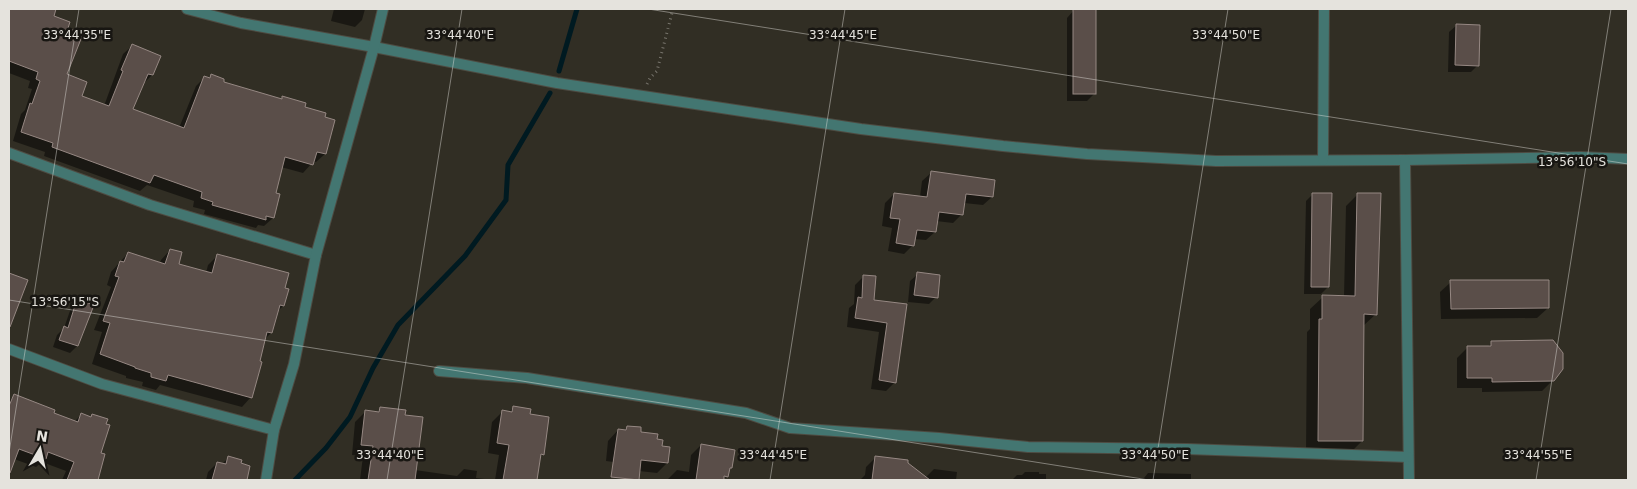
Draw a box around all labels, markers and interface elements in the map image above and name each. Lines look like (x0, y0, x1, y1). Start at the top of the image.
text: 33°44'35"E (43, 28, 111, 42)
text: 33°44'40"E (426, 28, 494, 42)
text: 33°44'45"E (809, 28, 877, 42)
text: 33°44'50"E (1192, 28, 1260, 42)
text: 13°56'10"S (1538, 155, 1606, 169)
text: 13°56'15"S (31, 295, 99, 309)
north arrow (15, 424, 65, 474)
text: N (35, 427, 49, 445)
text: 33°44'40"E (356, 448, 424, 462)
text: 33°44'45"E (739, 448, 807, 462)
text: 33°44'50"E (1121, 448, 1189, 462)
text: 33°44'55"E (1504, 448, 1572, 462)

